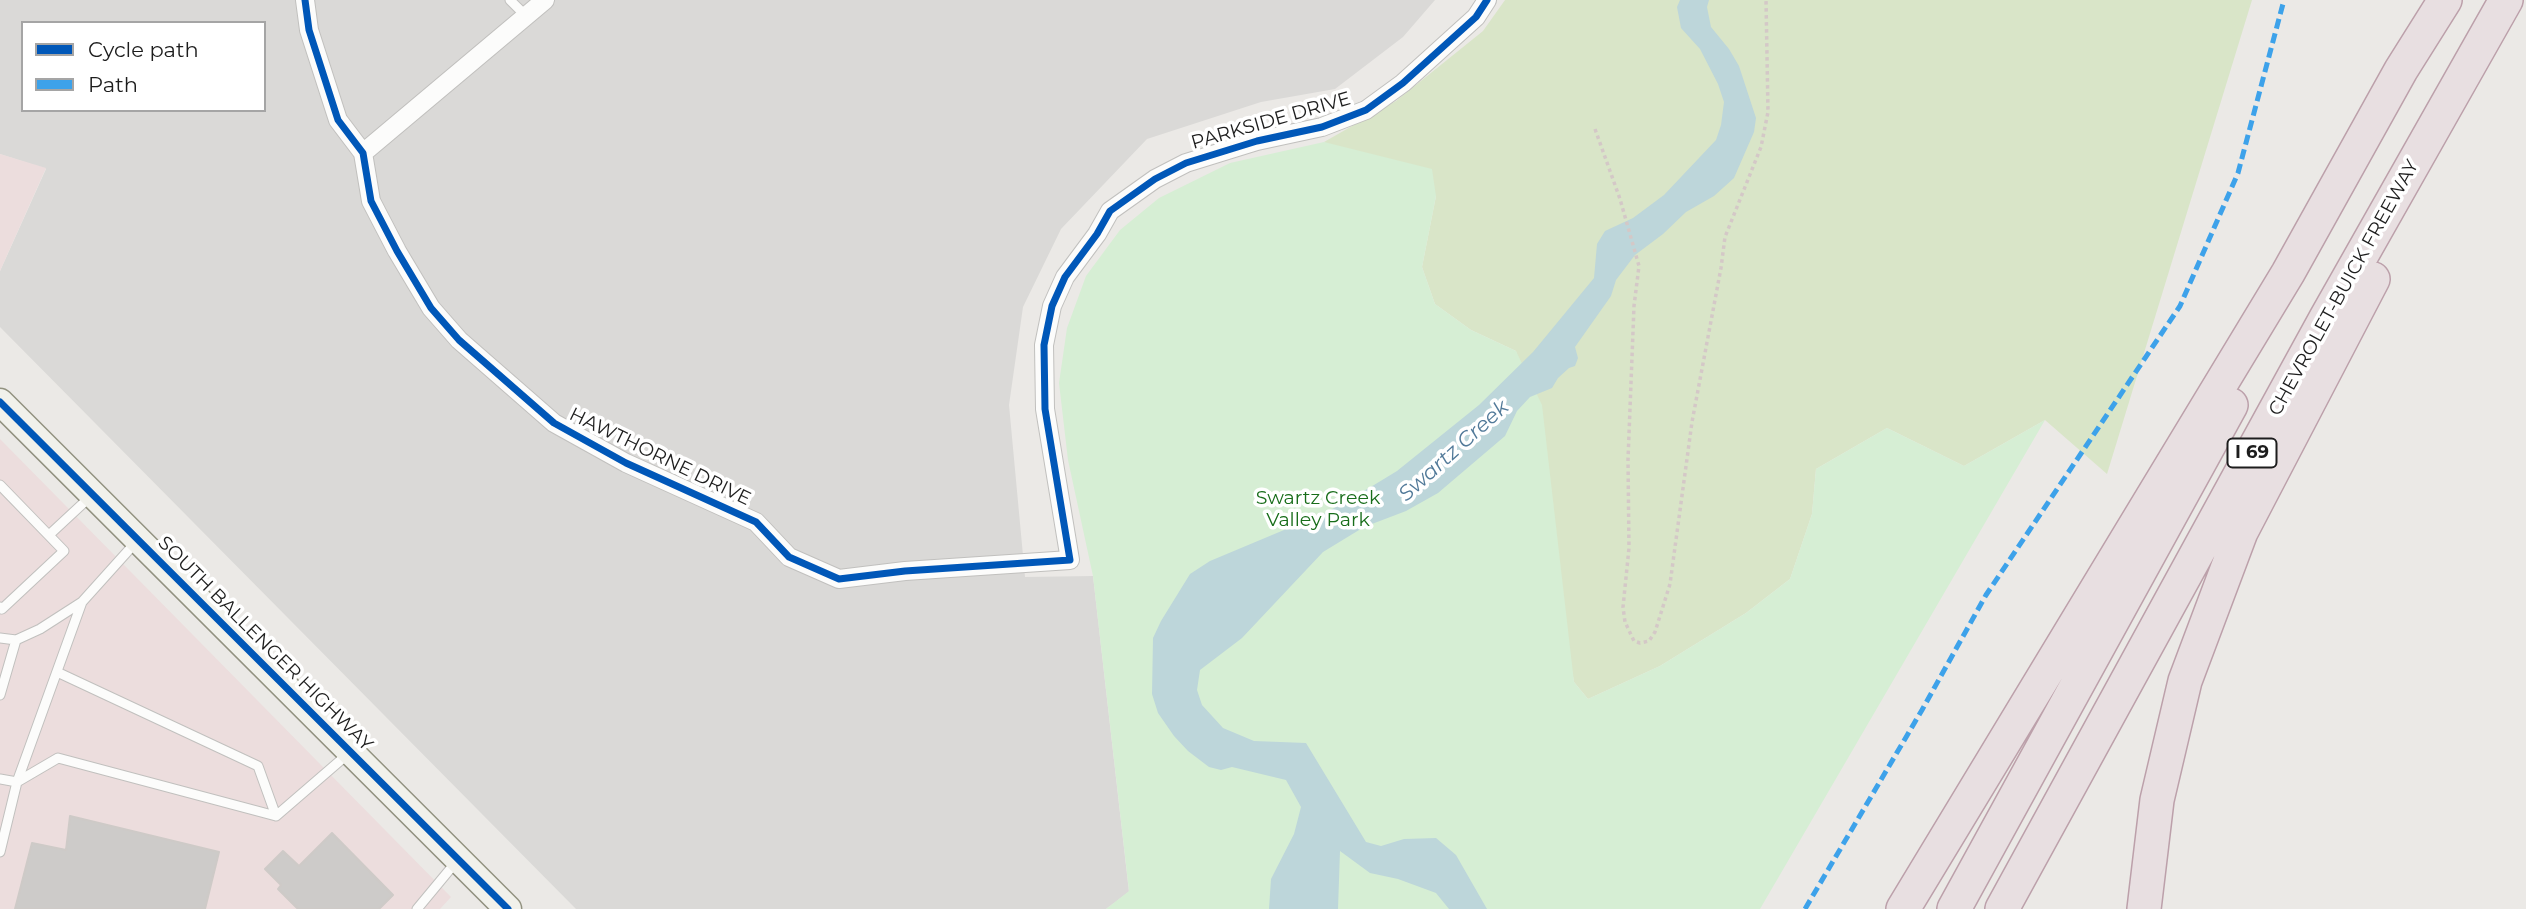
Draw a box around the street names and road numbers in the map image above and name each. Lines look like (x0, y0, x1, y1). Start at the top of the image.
street label: PARKSIDE DRIVE (1189, 87, 1353, 155)
street label: CHEVROLET-BUICK FREEWAY (2264, 156, 2424, 420)
street label: HAWTHORNE DRIVE (566, 403, 754, 511)
road number: I 69 (2228, 438, 2276, 467)
street label: SOUTH BALLENGER HIGHWAY (153, 532, 377, 756)

